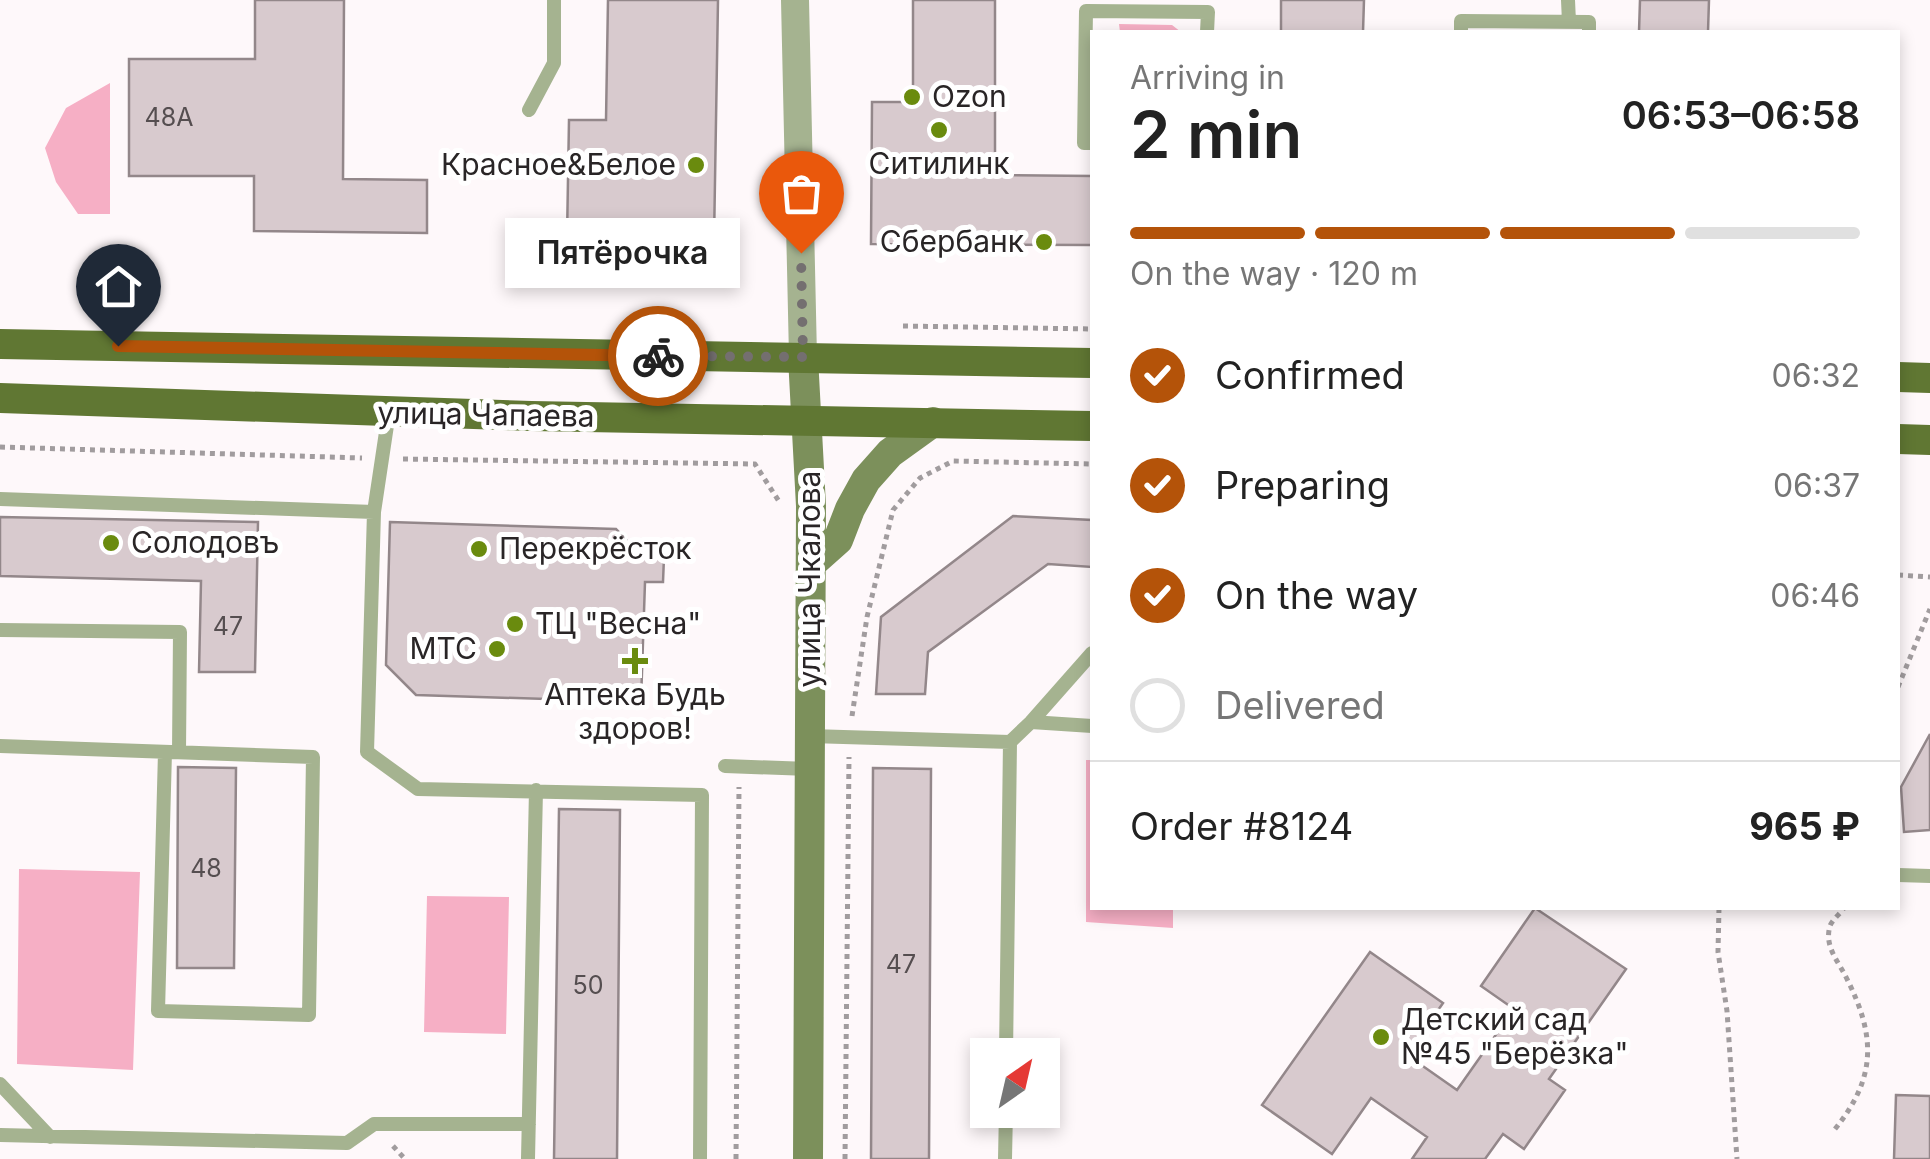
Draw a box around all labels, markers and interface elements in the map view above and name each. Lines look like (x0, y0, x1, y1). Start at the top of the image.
text: Arriving in (1130, 58, 1285, 97)
place label: Ozon (932, 78, 1007, 114)
marker: Ozon (901, 86, 923, 108)
text: 06:53–06:58 (1622, 92, 1860, 138)
text: 2 min (1130, 95, 1302, 174)
house number: 48А (145, 102, 193, 132)
marker: Ситилинк (928, 119, 950, 141)
place label: Ситилинк (869, 145, 1009, 181)
place label: Красное&Белое (441, 146, 676, 182)
pin (759, 151, 844, 254)
marker: Красное&Белое (685, 154, 707, 176)
icon: bag (774, 166, 829, 221)
callout: Пятёрочка (506, 218, 741, 288)
place label: Сбербанк (880, 223, 1024, 259)
marker: Сбербанк (1033, 231, 1055, 253)
text: Пятёрочка (537, 233, 708, 272)
pin (76, 244, 161, 347)
text: On the way · 120 m (1130, 254, 1418, 293)
icon: home (91, 259, 146, 314)
courier (608, 306, 708, 406)
icon: bike (631, 329, 686, 384)
icon: check (1130, 348, 1185, 403)
text: Confirmed (1215, 352, 1405, 398)
text: 06:32 (1771, 356, 1860, 395)
street label: улица Чапаева (377, 394, 595, 434)
icon: check (1130, 458, 1185, 513)
text: Preparing (1215, 462, 1390, 508)
text: 06:37 (1773, 466, 1860, 505)
street label: улица Чкалова (791, 471, 827, 687)
place label: Солодовъ (131, 524, 279, 560)
place label: Перекрёсток (499, 530, 692, 566)
marker: Солодовъ (100, 532, 122, 554)
marker: Перекрёсток (468, 538, 490, 560)
icon: check (1130, 568, 1185, 623)
text: On the way (1215, 572, 1418, 618)
text: 06:46 (1770, 576, 1860, 615)
place label: ТЦ "Весна" (535, 605, 701, 641)
house number: 47 (213, 611, 243, 641)
marker: ТЦ "Весна" (504, 613, 526, 635)
place label: МТС (410, 630, 477, 666)
marker: МТС (486, 638, 508, 660)
marker: Аптека Будь здоров! (624, 650, 646, 672)
place label: Аптека Будь здоров! (544, 676, 726, 746)
text: Delivered (1215, 682, 1385, 728)
text: Order #8124 (1130, 803, 1353, 849)
text: 965 ₽ (1749, 803, 1860, 849)
house number: 48 (190, 853, 222, 883)
house number: 47 (886, 949, 916, 979)
house number: 50 (573, 970, 603, 1000)
place label: Детский сад №45 "Берёзка" (1401, 1001, 1628, 1071)
marker: Детский сад №45 "Берёзка" (1370, 1026, 1392, 1048)
north arrow (970, 1038, 1060, 1128)
map controls (970, 1038, 1060, 1128)

